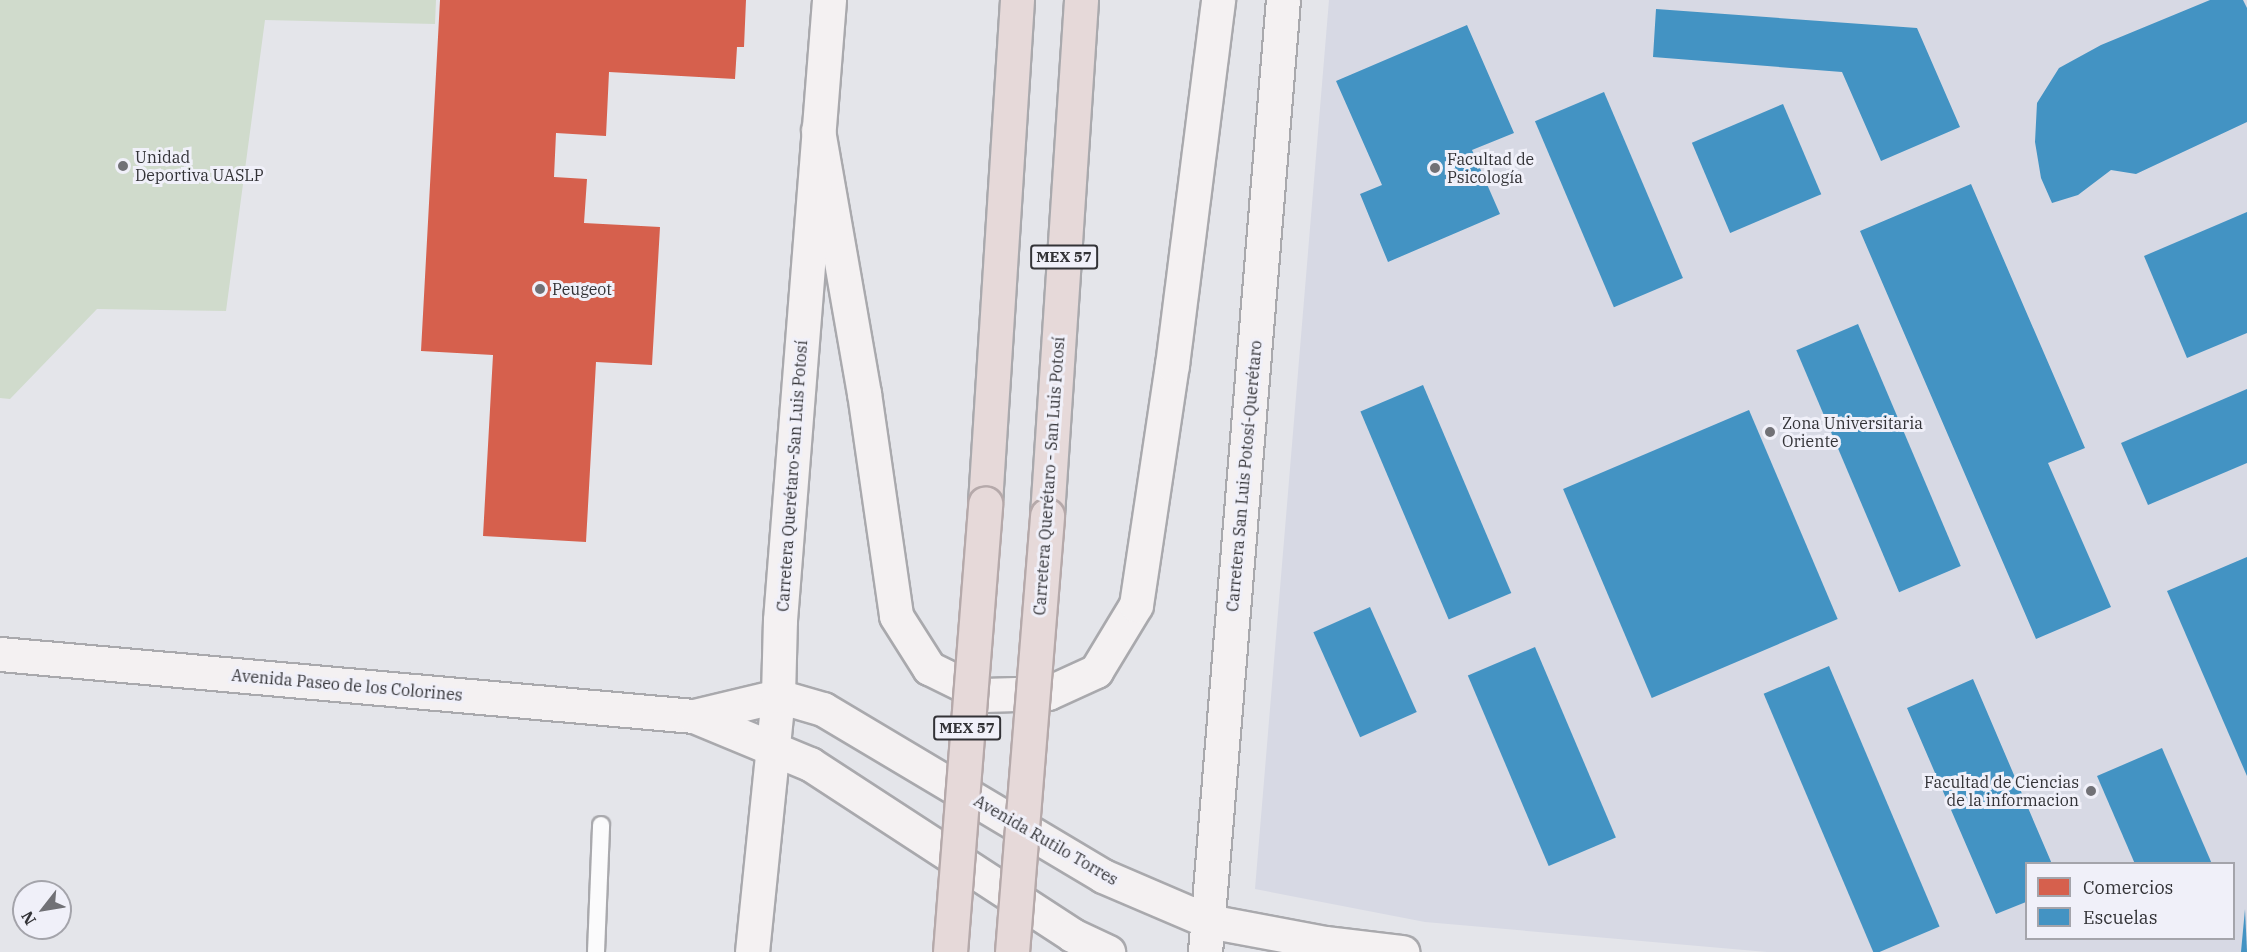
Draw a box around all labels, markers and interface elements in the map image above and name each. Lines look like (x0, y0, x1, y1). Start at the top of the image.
place label: Unidad Deportiva UASLP (135, 147, 264, 185)
place label: Facultad de Psicología (1447, 149, 1534, 187)
marker: Unidad Deportiva UASLP (116, 159, 130, 173)
marker: Facultad de Psicología (1428, 161, 1442, 175)
road number: MEX 57 (1030, 245, 1098, 269)
place label: Peugeot (552, 279, 612, 299)
marker: Peugeot (533, 282, 547, 296)
street label: Carretera Querétaro - San Luis Potosí (1030, 336, 1068, 616)
street label: Carretera Querétaro-San Luis Potosí (773, 340, 811, 612)
street label: Carretera San Luis Potosí-Querétaro (1223, 340, 1265, 612)
place label: Zona Universitaria Oriente (1782, 413, 1923, 451)
marker: Zona Universitaria Oriente (1763, 425, 1777, 439)
street label: Avenida Paseo de los Colorines (231, 665, 463, 705)
road number: MEX 57 (932, 716, 1002, 740)
place label: Facultad de Ciencias de la informacion (1924, 772, 2079, 810)
marker: Facultad de Ciencias de la informacion (2084, 784, 2098, 798)
street label: Avenida Rutilo Torres (971, 791, 1121, 889)
legend (2025, 862, 2235, 940)
text: Comercios (2083, 876, 2173, 899)
north arrow (12, 880, 72, 940)
text: Escuelas (2083, 906, 2157, 929)
text: N (16, 908, 40, 929)

